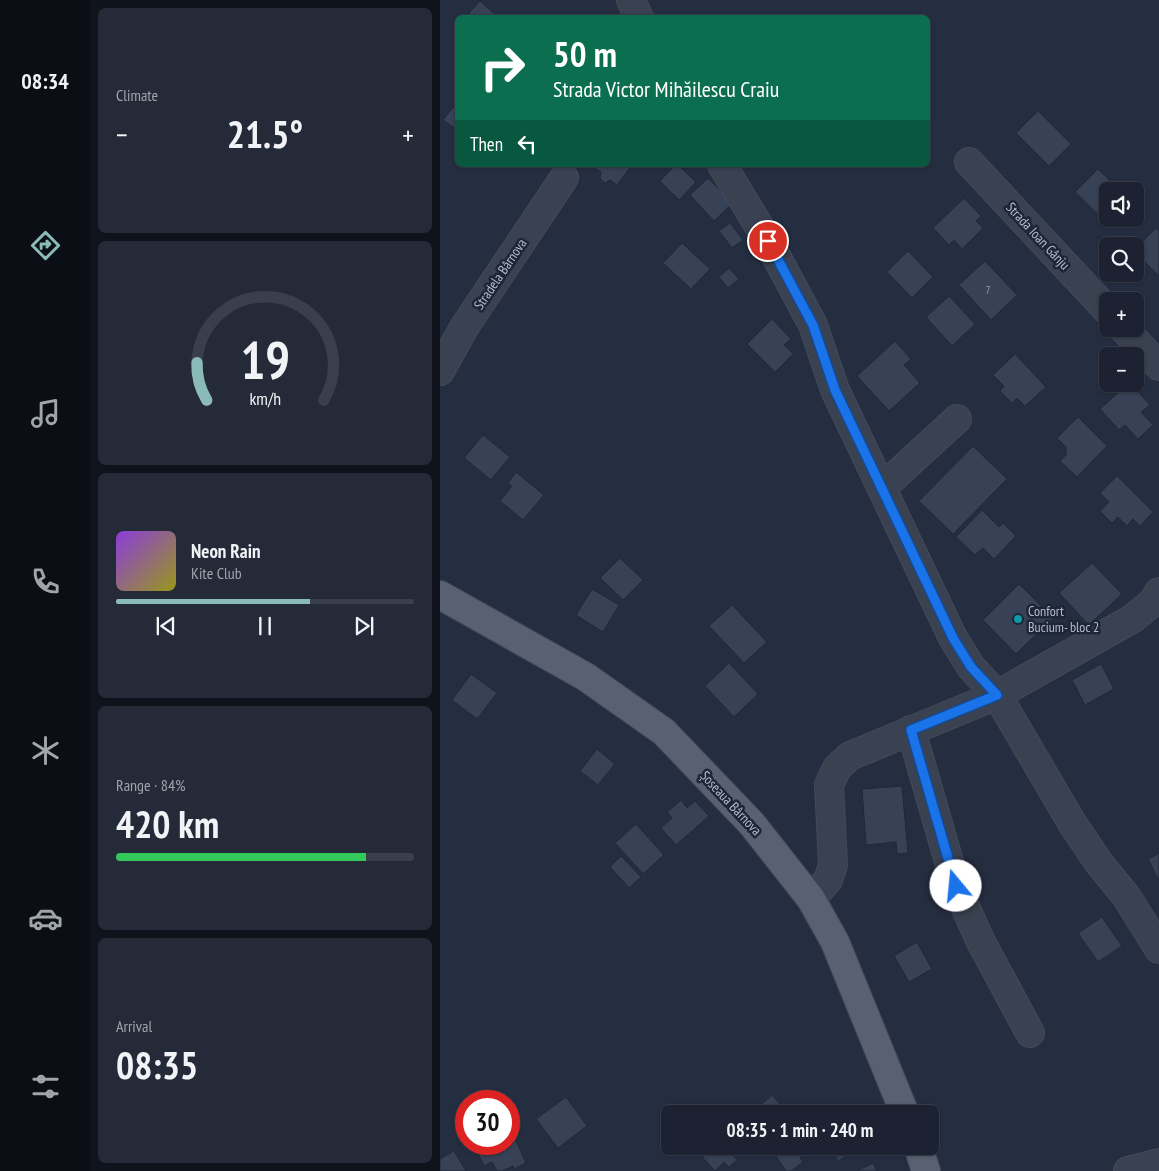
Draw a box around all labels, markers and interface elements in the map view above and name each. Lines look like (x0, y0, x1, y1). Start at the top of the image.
text: 50 m (553, 31, 617, 77)
icon: right (470, 35, 535, 100)
text: 08:34 (21, 67, 69, 95)
text: Strada Victor Mihăilescu Craiu (553, 75, 779, 103)
text: Climate (116, 85, 158, 105)
text: 21.5° (227, 109, 303, 158)
text: − (116, 116, 128, 153)
text: + (402, 116, 414, 153)
icon: left (513, 130, 541, 158)
text: Then (470, 132, 503, 156)
map controls (1099, 182, 1144, 392)
button: sound (1099, 182, 1144, 227)
street label: Strada Ioan Gânju (1002, 199, 1074, 273)
pin (747, 220, 789, 262)
icon: arrive (754, 227, 782, 255)
icon: directions (28, 228, 63, 263)
street label: Stradela Bârnova (470, 235, 530, 313)
button: search (1099, 237, 1144, 282)
house number: 7 (986, 283, 991, 297)
button: + (1099, 292, 1144, 337)
text: 19 (240, 326, 290, 393)
button: − (1099, 347, 1144, 392)
text: km/h (249, 387, 281, 410)
icon: music (28, 396, 63, 431)
text: Neon Rain (191, 539, 260, 563)
text: Kite Club (191, 563, 242, 583)
icon: phone (28, 564, 63, 599)
place label: Confort Bucium- bloc 2 (1028, 602, 1099, 636)
icon: previous (152, 612, 180, 640)
icon: pause (251, 612, 279, 640)
icon: next (350, 612, 378, 640)
marker: Confort Bucium- bloc 2 (1012, 613, 1024, 625)
icon: climate (28, 733, 63, 768)
street label: Șoseaua Bârnova (696, 767, 766, 839)
text: Range · 84% (116, 775, 185, 795)
text: 420 km (116, 799, 219, 848)
position arrow (929, 859, 981, 911)
icon: car (28, 901, 63, 936)
text: Arrival (116, 1016, 152, 1036)
text: 08:35 (116, 1040, 198, 1089)
icon: filters (28, 1069, 63, 1104)
speed limit sign: 30 (455, 1090, 520, 1155)
text: 08:35 · 1 min · 240 m (727, 1118, 873, 1142)

